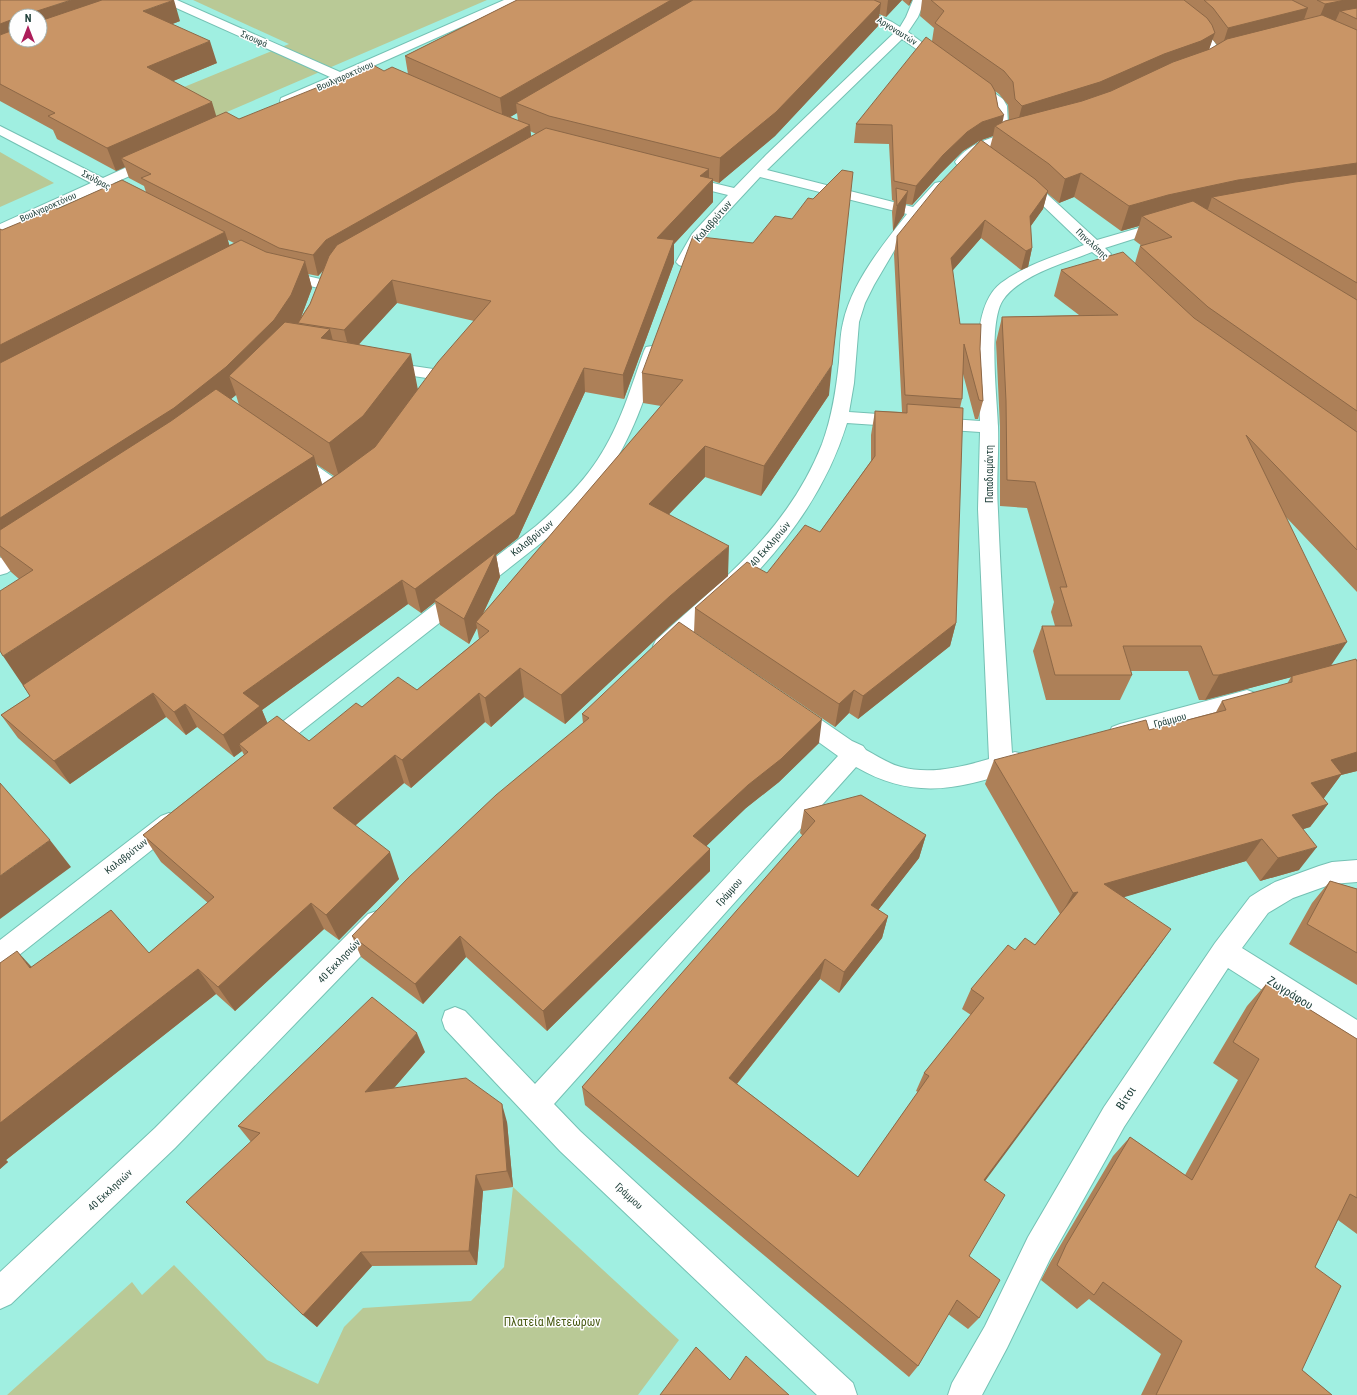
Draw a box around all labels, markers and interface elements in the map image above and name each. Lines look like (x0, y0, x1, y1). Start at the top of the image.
north arrow (8, 8, 48, 48)
text: N (25, 12, 32, 25)
street label: Αργοναυτών (875, 15, 919, 47)
street label: Σκουφά (239, 29, 269, 49)
street label: Βουλγαροκτόνου (315, 59, 375, 93)
street label: Σκύδρας (80, 168, 112, 192)
street label: Βουλγαροκτόνου (18, 190, 78, 224)
street label: Καλαβρύτων (692, 198, 734, 244)
street label: Πηνελόπης (1074, 227, 1110, 261)
street label: Παπαδιαμάντη (984, 445, 995, 503)
street label: Καλαβρύτων (509, 517, 556, 558)
street label: 40 Εκκλησιών (747, 519, 793, 569)
street label: Γράμμου (1153, 710, 1188, 730)
street label: Καλαβρύτων (102, 836, 150, 876)
street label: Γράμμου (714, 876, 744, 908)
street label: 40 Εκκλησιών (316, 936, 363, 985)
street label: Ζωγράφου (1265, 974, 1316, 1013)
street label: Βίτσι (1113, 1083, 1139, 1112)
street label: 40 Εκκλησιών (86, 1166, 135, 1213)
street label: Γράμμου (613, 1181, 645, 1211)
park label: Πλατεία Μετεώρων (504, 1315, 600, 1329)

